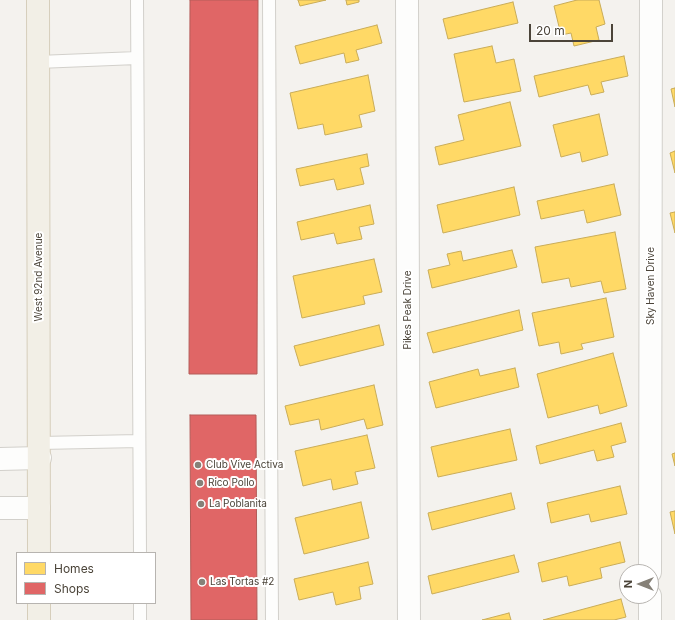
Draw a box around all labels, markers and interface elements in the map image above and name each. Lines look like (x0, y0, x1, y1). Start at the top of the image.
scale bar (531, 16, 615, 42)
text: 20 m (536, 23, 565, 38)
street label: West 92nd Avenue (33, 233, 45, 321)
street label: Sky Haven Drive (645, 247, 657, 325)
street label: Pikes Peak Drive (402, 271, 414, 349)
place label: Club Vive Activa (206, 459, 283, 471)
marker: Club Vive Activa (193, 460, 203, 470)
place label: Rico Pollo (208, 477, 255, 489)
marker: Rico Pollo (195, 478, 205, 488)
place label: La Poblanita (209, 498, 267, 510)
marker: La Poblanita (196, 499, 206, 509)
legend (16, 552, 156, 604)
text: Homes (54, 561, 94, 576)
north arrow (619, 564, 659, 604)
place label: Las Tortas #2 (210, 576, 274, 588)
marker: Las Tortas #2 (197, 577, 207, 587)
text: N (621, 580, 635, 588)
text: Shops (54, 581, 90, 596)

